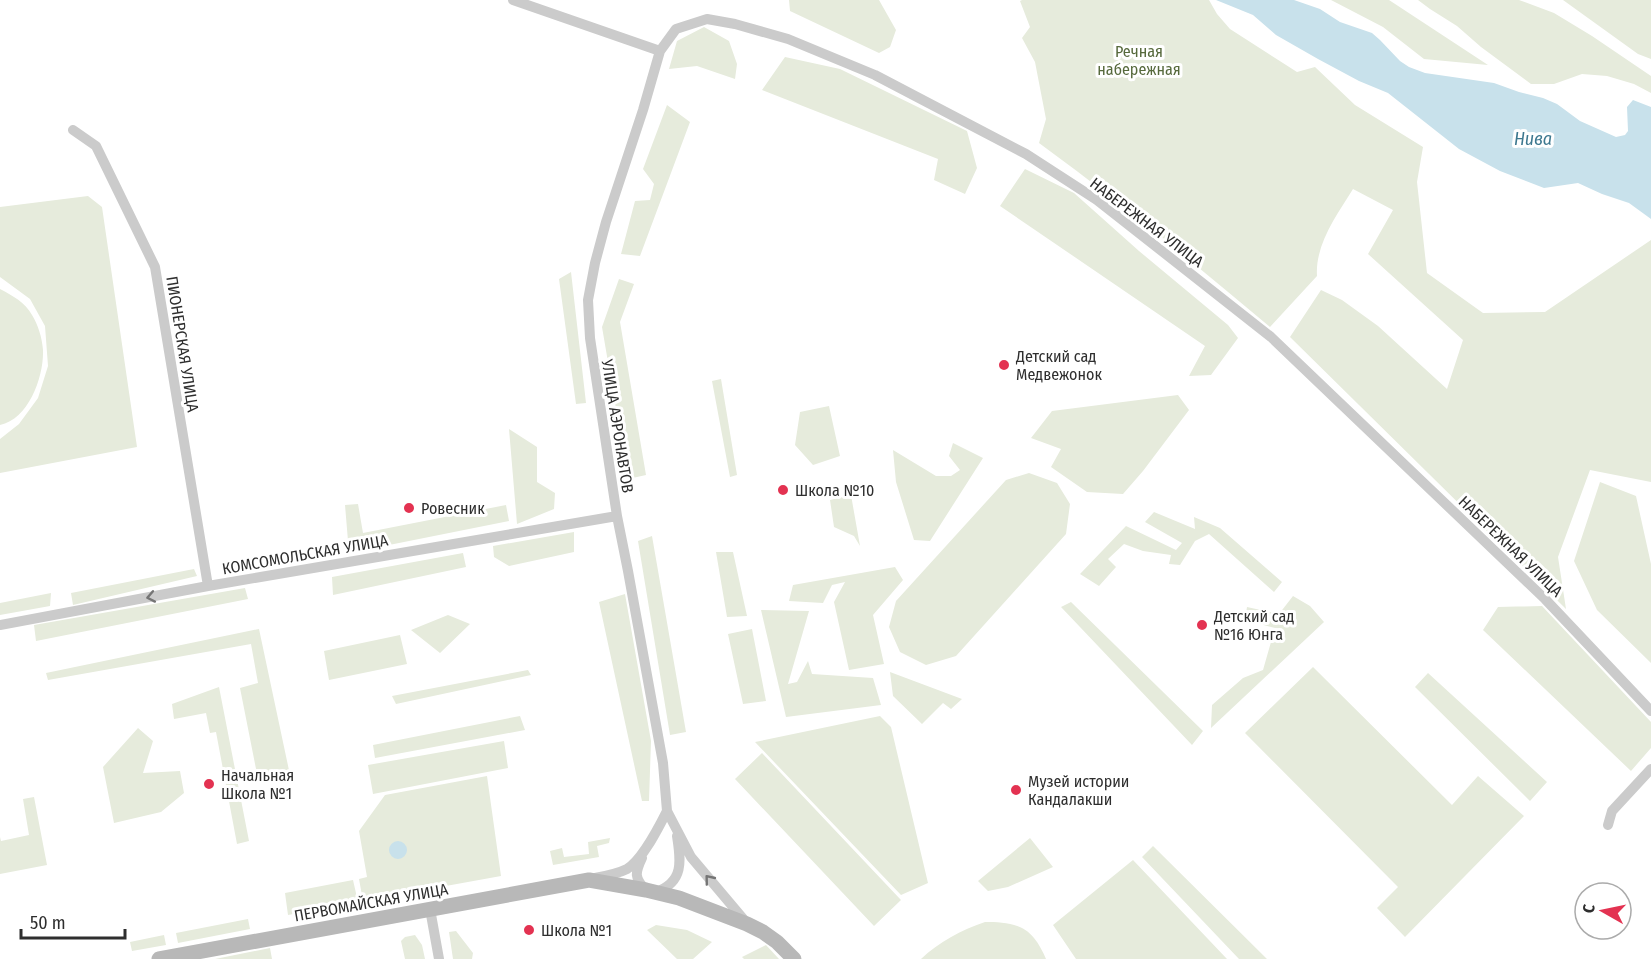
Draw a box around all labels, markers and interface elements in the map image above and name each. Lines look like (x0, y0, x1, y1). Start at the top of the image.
park label: Речная набережная (1097, 42, 1181, 79)
water label: Нива (1514, 128, 1552, 150)
street label: НАБЕРЕЖНАЯ УЛИЦА (1086, 174, 1208, 272)
street label: ПИОНЕРСКАЯ УЛИЦА (162, 275, 203, 414)
place label: Детский сад Медвежонок (1015, 347, 1102, 384)
street label: УЛИЦА АЭРОНАВТОВ (597, 357, 637, 495)
marker: Детский сад Медвежонок (997, 358, 1011, 372)
place label: Школа №10 (795, 481, 874, 500)
marker: Школа №10 (776, 483, 790, 497)
street label: НАБЕРЕЖНАЯ УЛИЦА (1455, 492, 1567, 601)
place label: Ровесник (421, 499, 485, 518)
marker: Ровесник (402, 501, 416, 515)
street label: КОМСОМОЛЬСКАЯ УЛИЦА (221, 530, 390, 578)
one-way arrow (146, 590, 156, 603)
place label: Детский сад №16 Юнга (1213, 607, 1294, 644)
marker: Детский сад №16 Юнга (1195, 618, 1209, 632)
place label: Начальная Школа №1 (221, 766, 294, 803)
place label: Музей истории Кандалакши (1028, 772, 1129, 809)
marker: Начальная Школа №1 (202, 777, 216, 791)
marker: Музей истории Кандалакши (1009, 783, 1023, 797)
one-way arrow (706, 875, 717, 886)
street label: ПЕРВОМАЙСКАЯ УЛИЦА (293, 879, 450, 925)
north arrow (1573, 881, 1633, 941)
scale bar (21, 902, 124, 940)
text: С (1579, 903, 1599, 914)
text: 50 m (30, 912, 66, 934)
place label: Школа №1 (541, 921, 612, 940)
marker: Школа №1 (522, 923, 536, 937)

